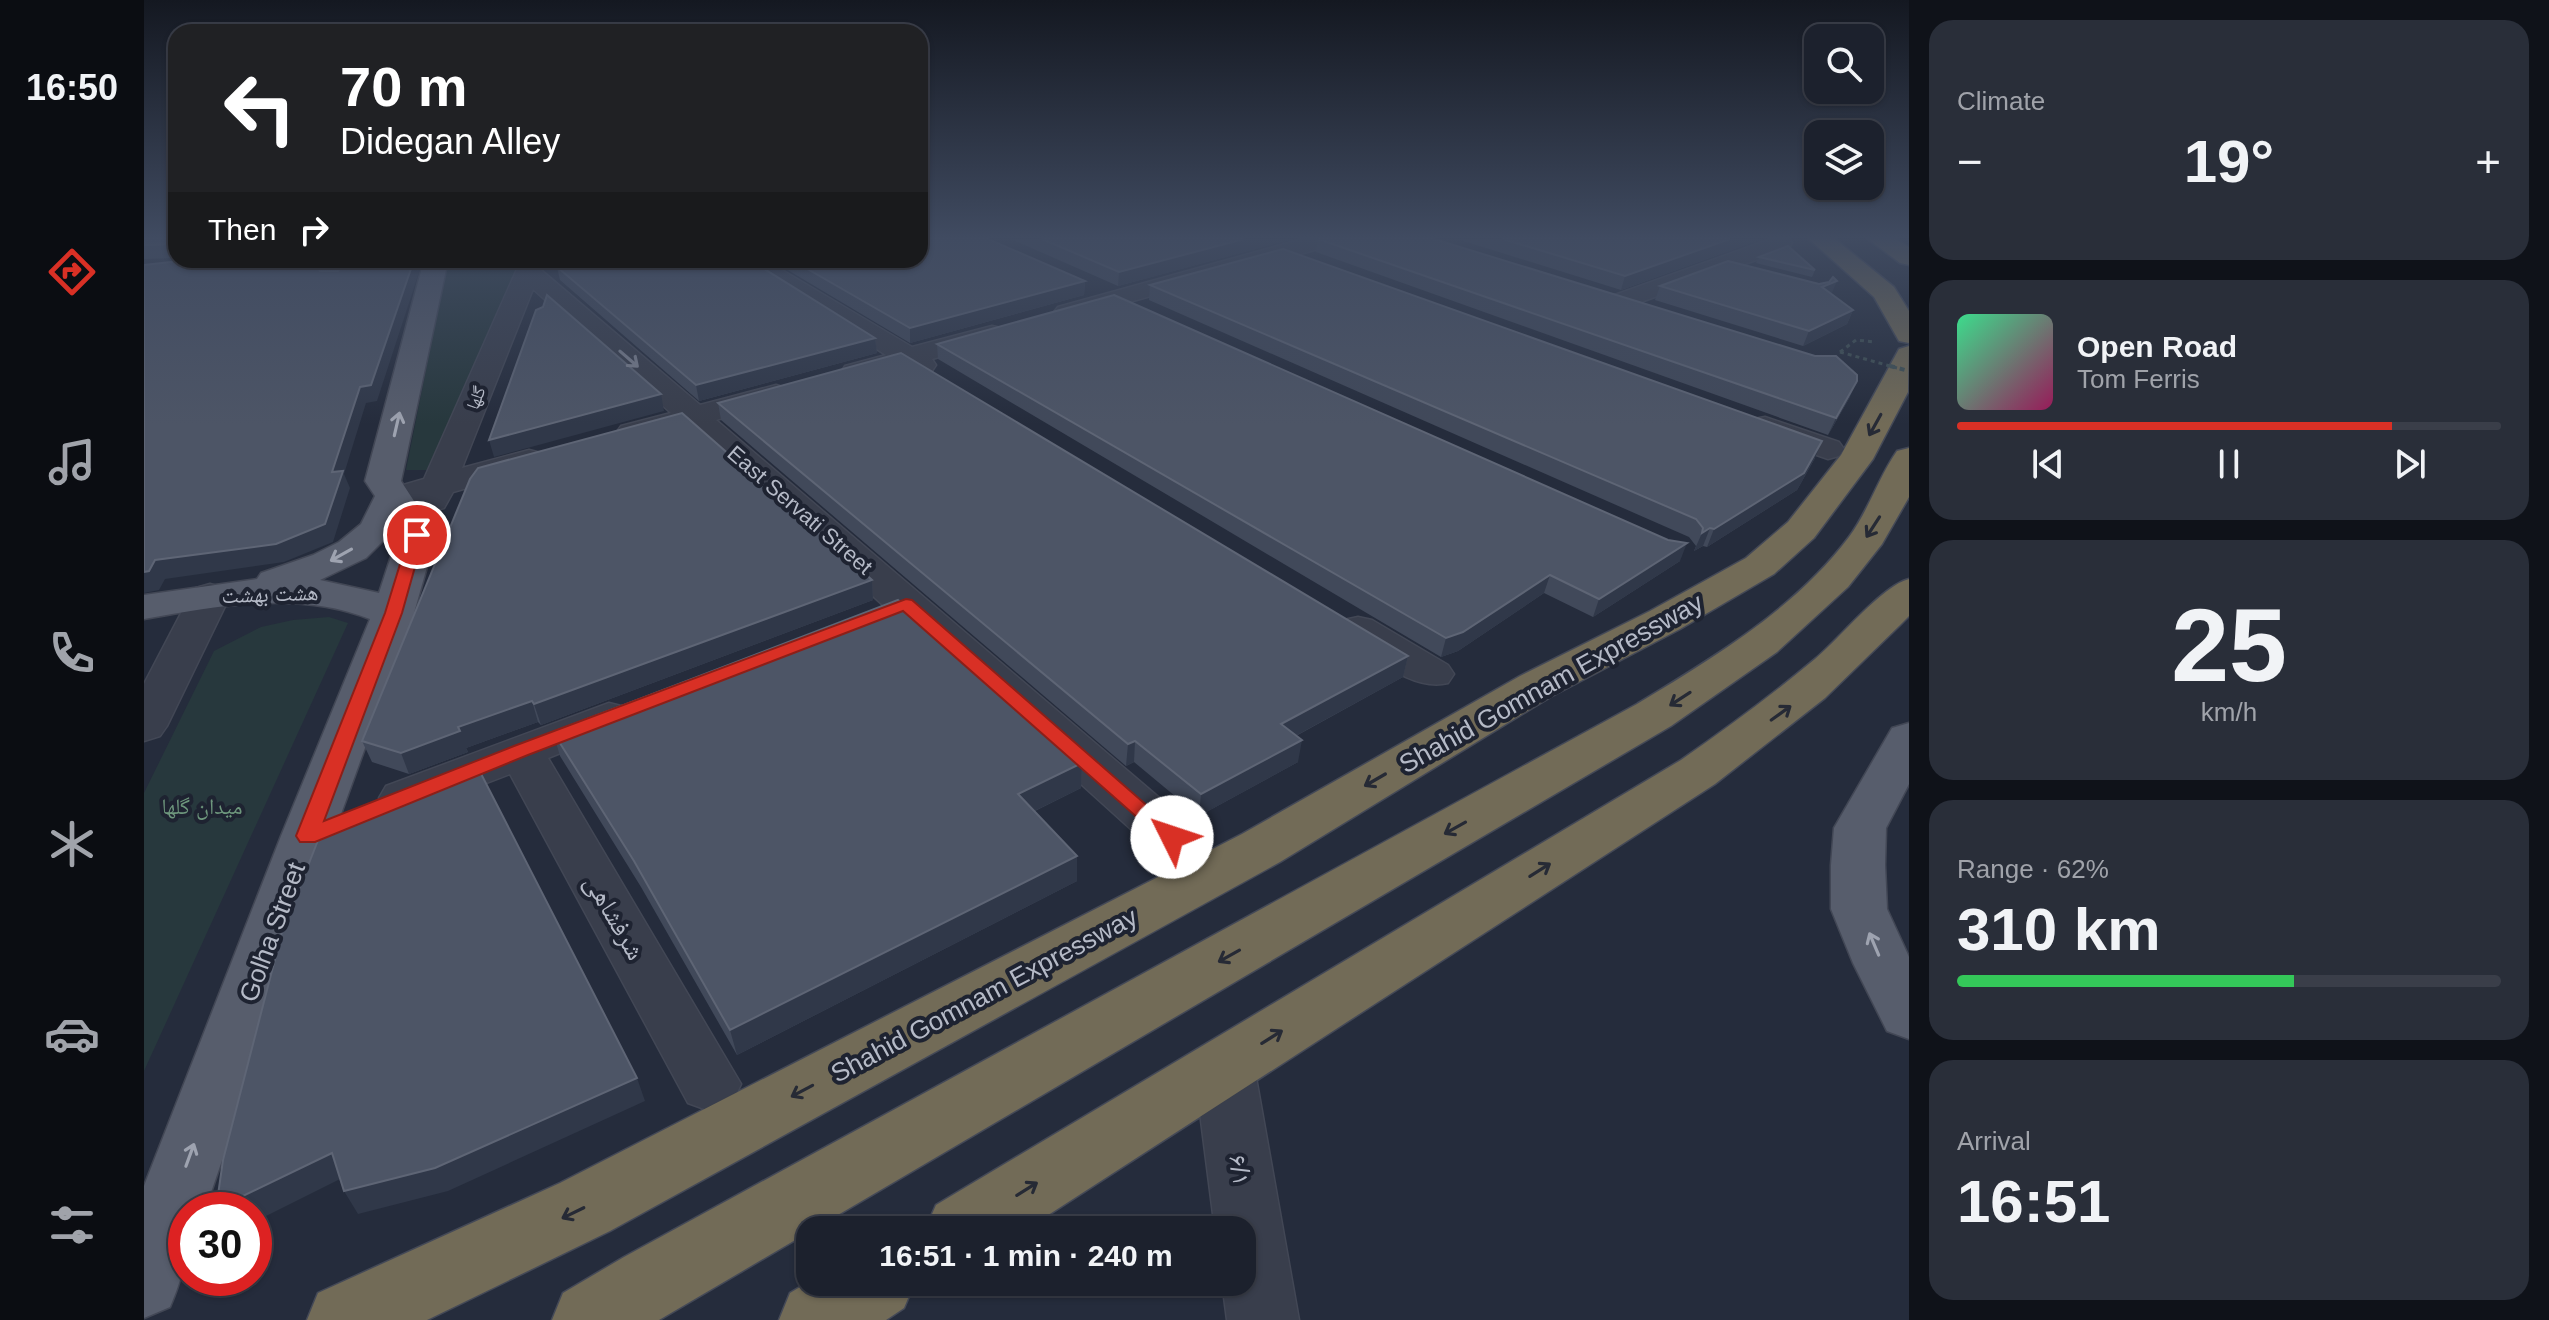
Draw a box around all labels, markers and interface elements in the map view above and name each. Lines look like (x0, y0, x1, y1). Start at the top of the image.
map controls (1804, 24, 1884, 200)
button: search (1804, 24, 1884, 104)
text: 70 m (340, 55, 468, 118)
icon: left (208, 56, 312, 160)
text: 16:50 (26, 67, 118, 108)
text: Climate (1957, 86, 2045, 116)
button: layers (1804, 120, 1884, 200)
text: Didegan Alley (340, 121, 560, 162)
text: 19° (2184, 128, 2274, 195)
text: − (1957, 137, 1983, 186)
text: + (2475, 137, 2501, 186)
icon: right (292, 208, 336, 252)
text: Then (208, 213, 276, 246)
icon: directions (44, 244, 100, 300)
text: Open Road (2077, 330, 2237, 363)
one-way arrow (618, 350, 638, 368)
text: Tom Ferris (2077, 364, 2200, 394)
street label: گلها (462, 383, 490, 413)
one-way arrow (390, 412, 405, 438)
one-way arrow (1867, 412, 1882, 436)
icon: music (44, 434, 100, 490)
street label: East Servati Street (723, 440, 877, 580)
icon: previous (2026, 442, 2070, 486)
icon: pause (2207, 442, 2251, 486)
icon: next (2388, 442, 2432, 486)
pin (383, 501, 451, 569)
icon: arrive (395, 513, 439, 557)
one-way arrow (1865, 516, 1882, 538)
one-way arrow (330, 548, 354, 563)
street label: هشت بهشت (221, 580, 319, 608)
street label: Shahid Gomnam Expressway (1394, 587, 1708, 779)
text: 25 (2171, 587, 2287, 703)
icon: phone (44, 625, 100, 681)
one-way arrow (1670, 690, 1692, 707)
text: km/h (2201, 697, 2257, 727)
one-way arrow (1770, 704, 1792, 721)
one-way arrow (1364, 772, 1387, 788)
park label: میدان گلها (161, 794, 243, 820)
position arrow (1130, 795, 1214, 879)
icon: climate (44, 816, 100, 872)
one-way arrow (1444, 820, 1467, 836)
text: Range · 62% (1957, 854, 2109, 884)
street label: Golha Street (233, 858, 311, 1006)
one-way arrow (1529, 862, 1551, 879)
street label: شرفشاهی (578, 869, 651, 965)
text: 310 km (1957, 896, 2161, 963)
street label: Shahid Gomnam Expressway (826, 901, 1142, 1089)
one-way arrow (1865, 932, 1880, 956)
one-way arrow (1217, 949, 1241, 964)
icon: car (44, 1006, 100, 1062)
one-way arrow (1260, 1028, 1283, 1044)
one-way arrow (791, 1084, 815, 1100)
text: Arrival (1957, 1126, 2031, 1156)
one-way arrow (184, 1144, 198, 1168)
street label: ۶/۱ (1223, 1153, 1257, 1187)
text: 16:51 (1957, 1168, 2110, 1235)
one-way arrow (1015, 1180, 1038, 1196)
speed limit sign: 30 (168, 1192, 272, 1296)
icon: filters (44, 1197, 100, 1253)
one-way arrow (561, 1206, 585, 1221)
text: 16:51 · 1 min · 240 m (879, 1239, 1173, 1272)

